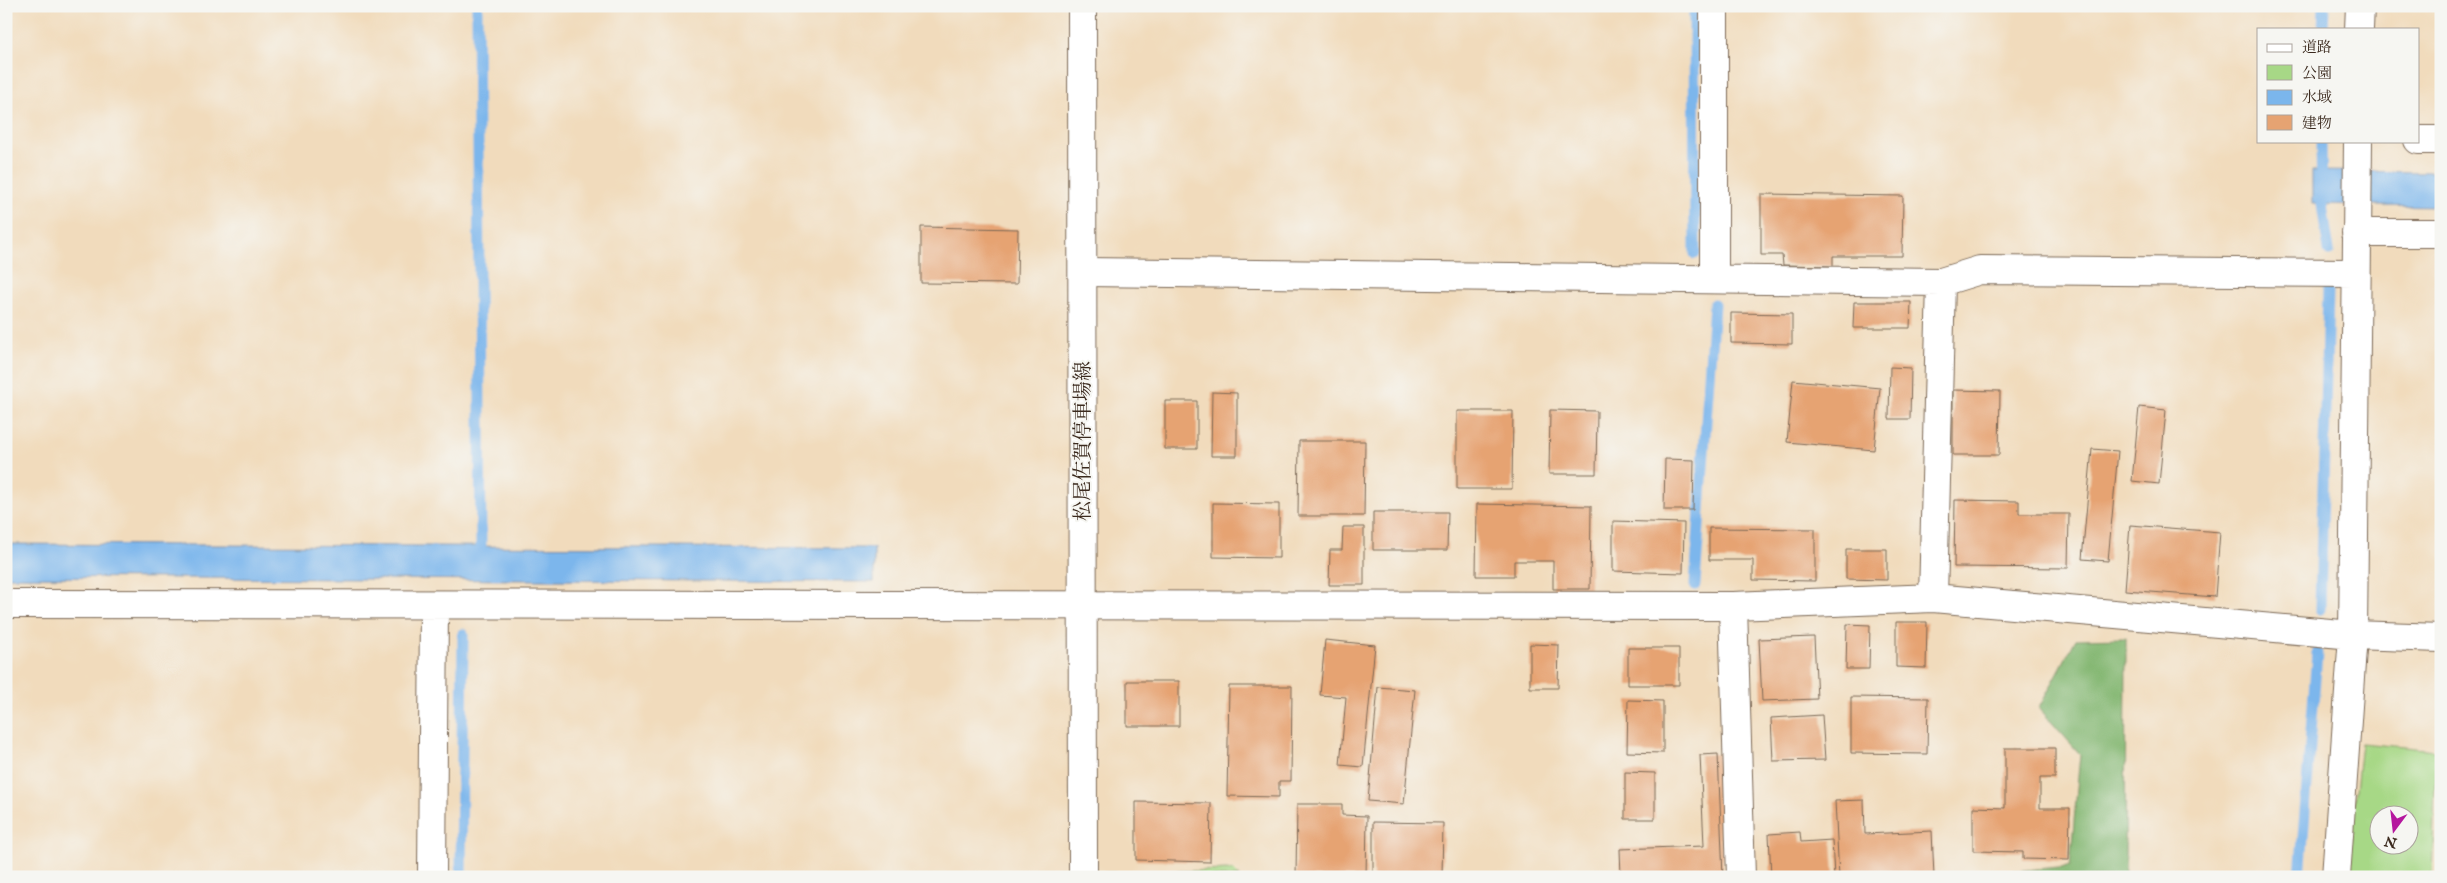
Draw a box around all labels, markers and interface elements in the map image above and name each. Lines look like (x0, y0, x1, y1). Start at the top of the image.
legend (2257, 28, 2420, 142)
text: 道路 (2302, 38, 2332, 57)
text: 公園 (2302, 64, 2332, 83)
text: 水域 (2302, 88, 2332, 107)
text: 建物 (2302, 114, 2332, 133)
street label: 松尾佐賀停車場線 (1071, 361, 1096, 521)
north arrow (2370, 806, 2420, 856)
text: N (2383, 831, 2400, 852)

